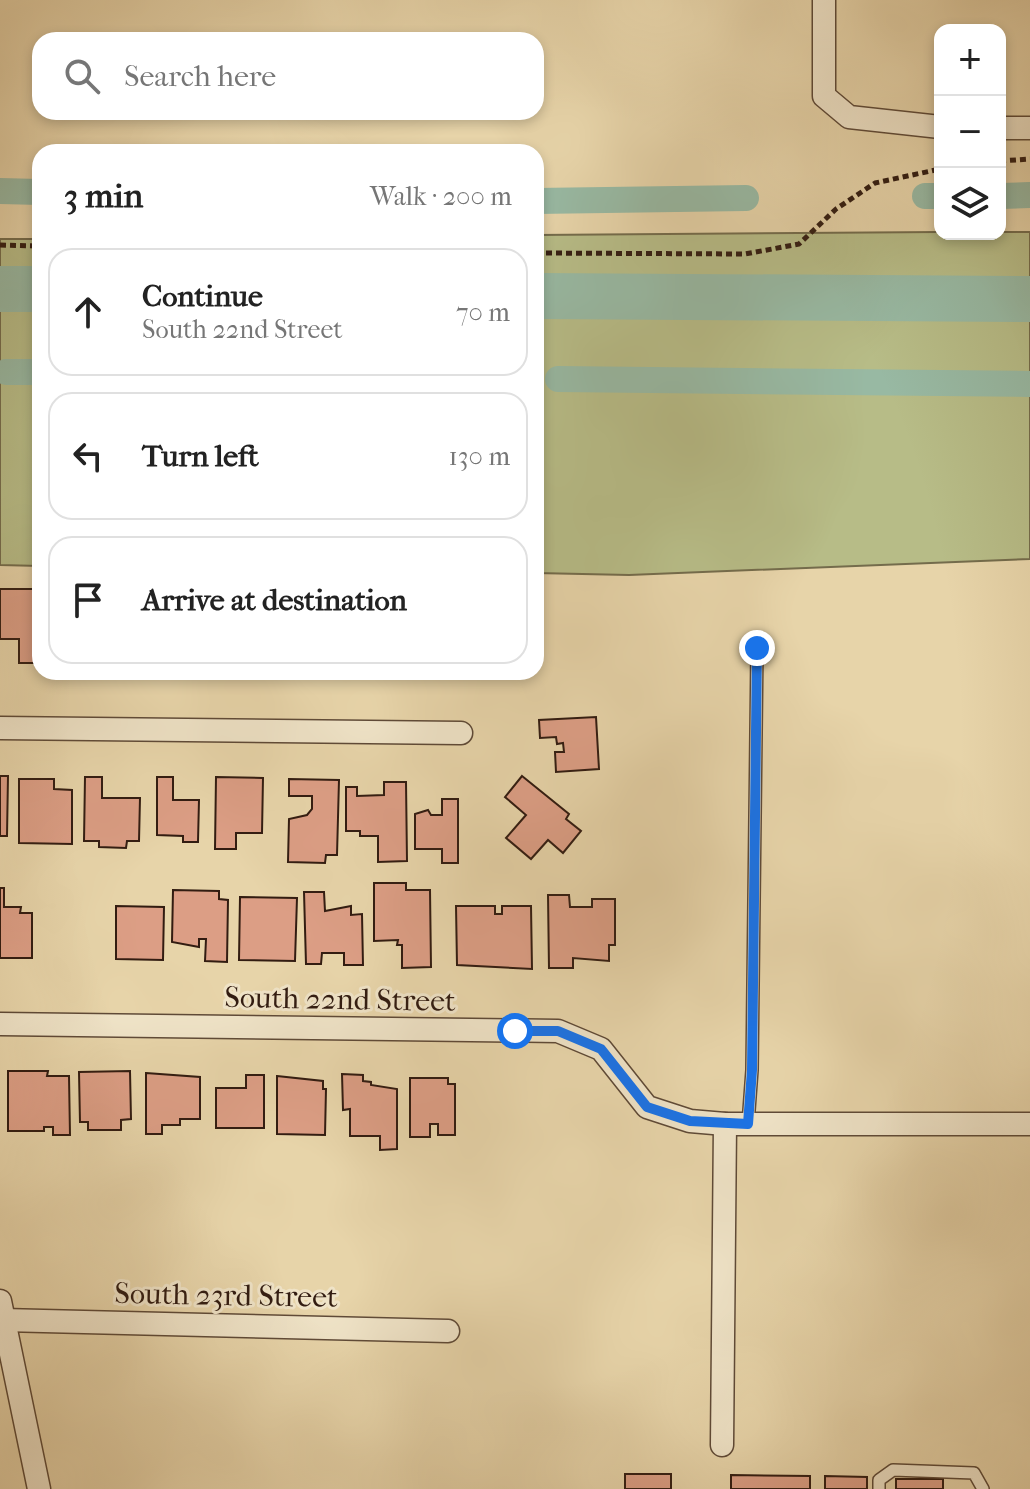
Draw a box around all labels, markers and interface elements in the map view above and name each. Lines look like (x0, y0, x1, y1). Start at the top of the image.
map controls (934, 24, 1006, 240)
button: + (934, 24, 1006, 96)
search box (32, 32, 544, 120)
icon: search (60, 54, 104, 98)
text: Search here (124, 59, 276, 94)
button: − (934, 96, 1006, 168)
button: layers (934, 168, 1006, 240)
text: 3 min (64, 176, 143, 216)
text: Walk · 200 m (370, 181, 512, 212)
text: Continue (142, 279, 263, 314)
icon: ahead (66, 290, 110, 334)
text: 70 m (456, 297, 510, 328)
text: South 22nd Street (142, 314, 343, 345)
icon: left (66, 434, 110, 478)
text: Turn left (142, 439, 259, 474)
text: 130 m (449, 441, 510, 472)
icon: arrive (66, 578, 110, 622)
text: Arrive at destination (142, 583, 407, 618)
route end (739, 630, 775, 666)
street label: South 22nd Street (224, 980, 456, 1019)
route start (497, 1013, 533, 1049)
street label: South 23rd Street (114, 1276, 338, 1315)

